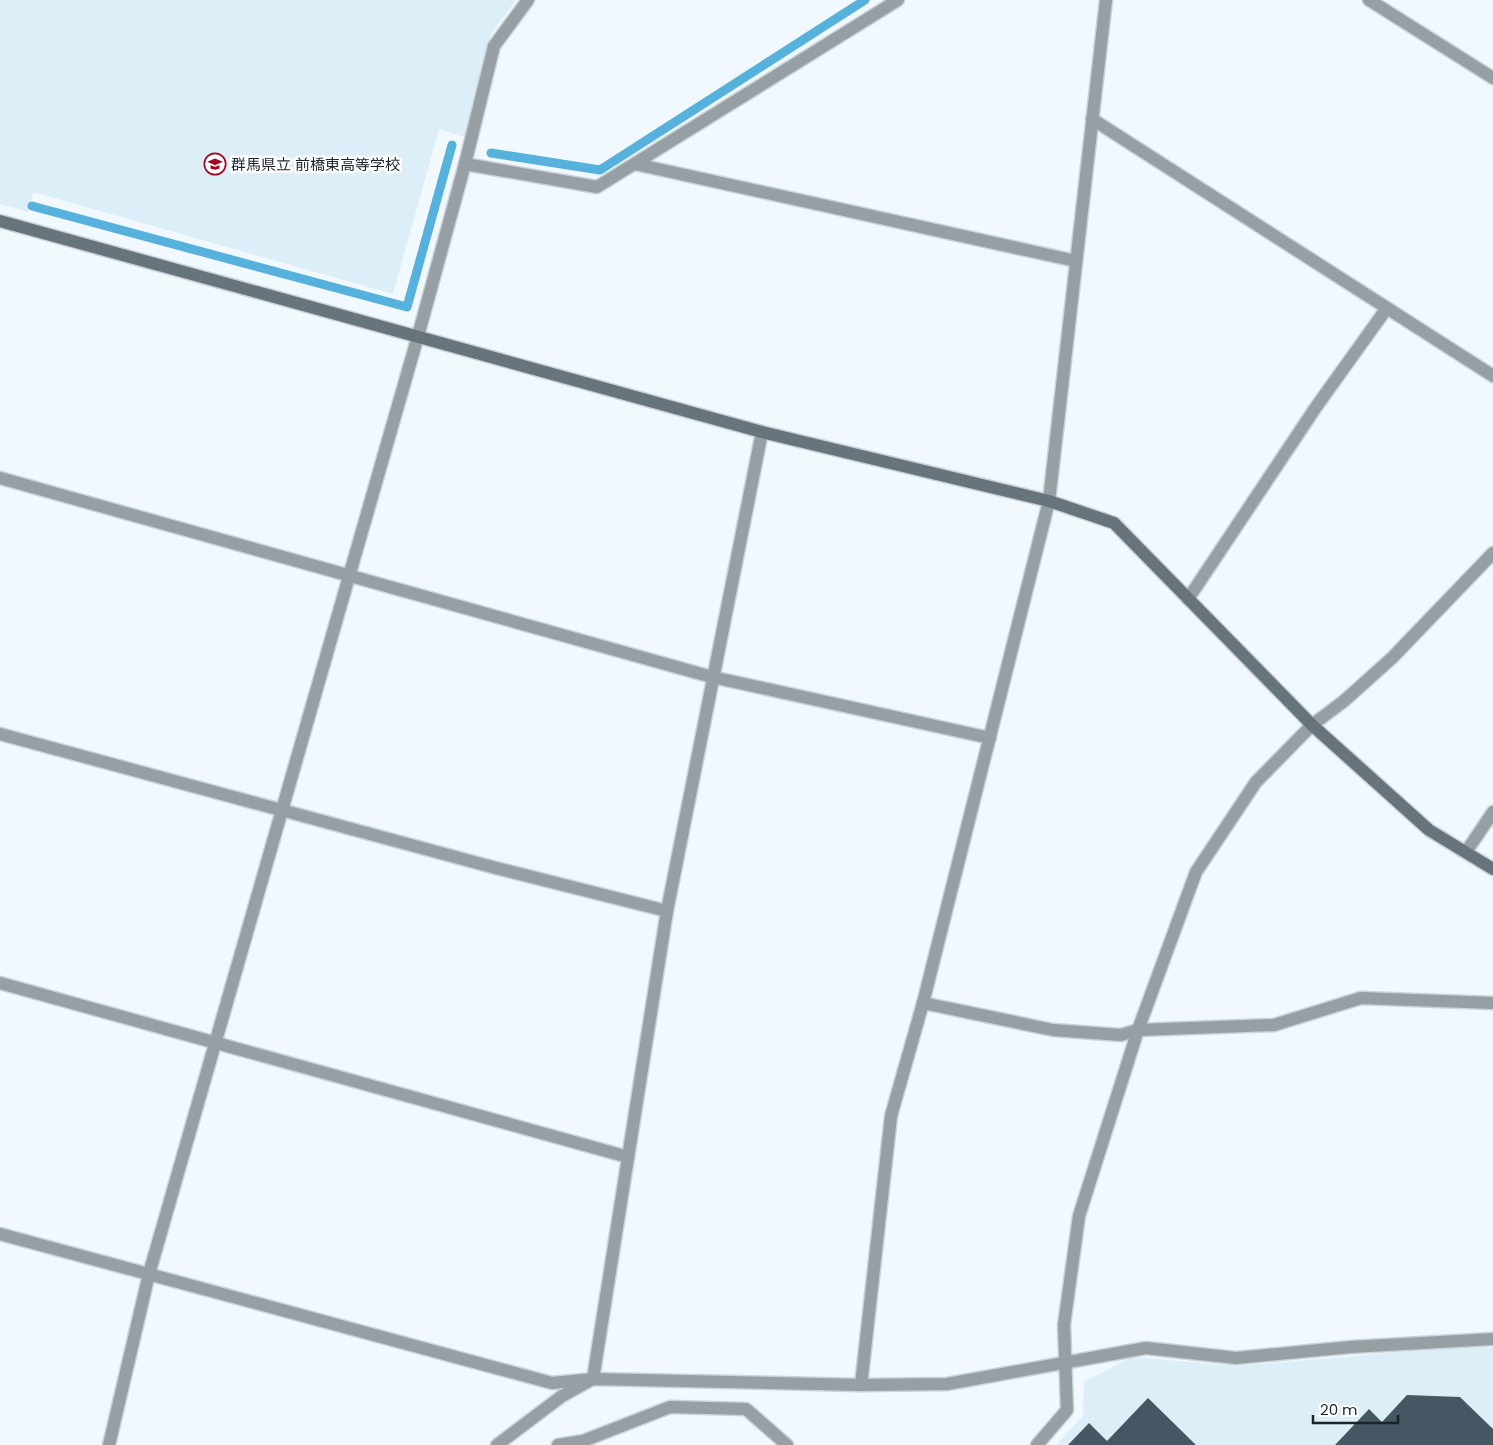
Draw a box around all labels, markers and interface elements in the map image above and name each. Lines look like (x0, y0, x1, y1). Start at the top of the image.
school or university icon: 群馬県立 前橋東高等学校 (203, 152, 227, 176)
place label: 群馬県立 前橋東高等学校 (231, 154, 400, 175)
scale bar (1313, 1392, 1398, 1424)
text: 20 m (1320, 1399, 1358, 1420)

